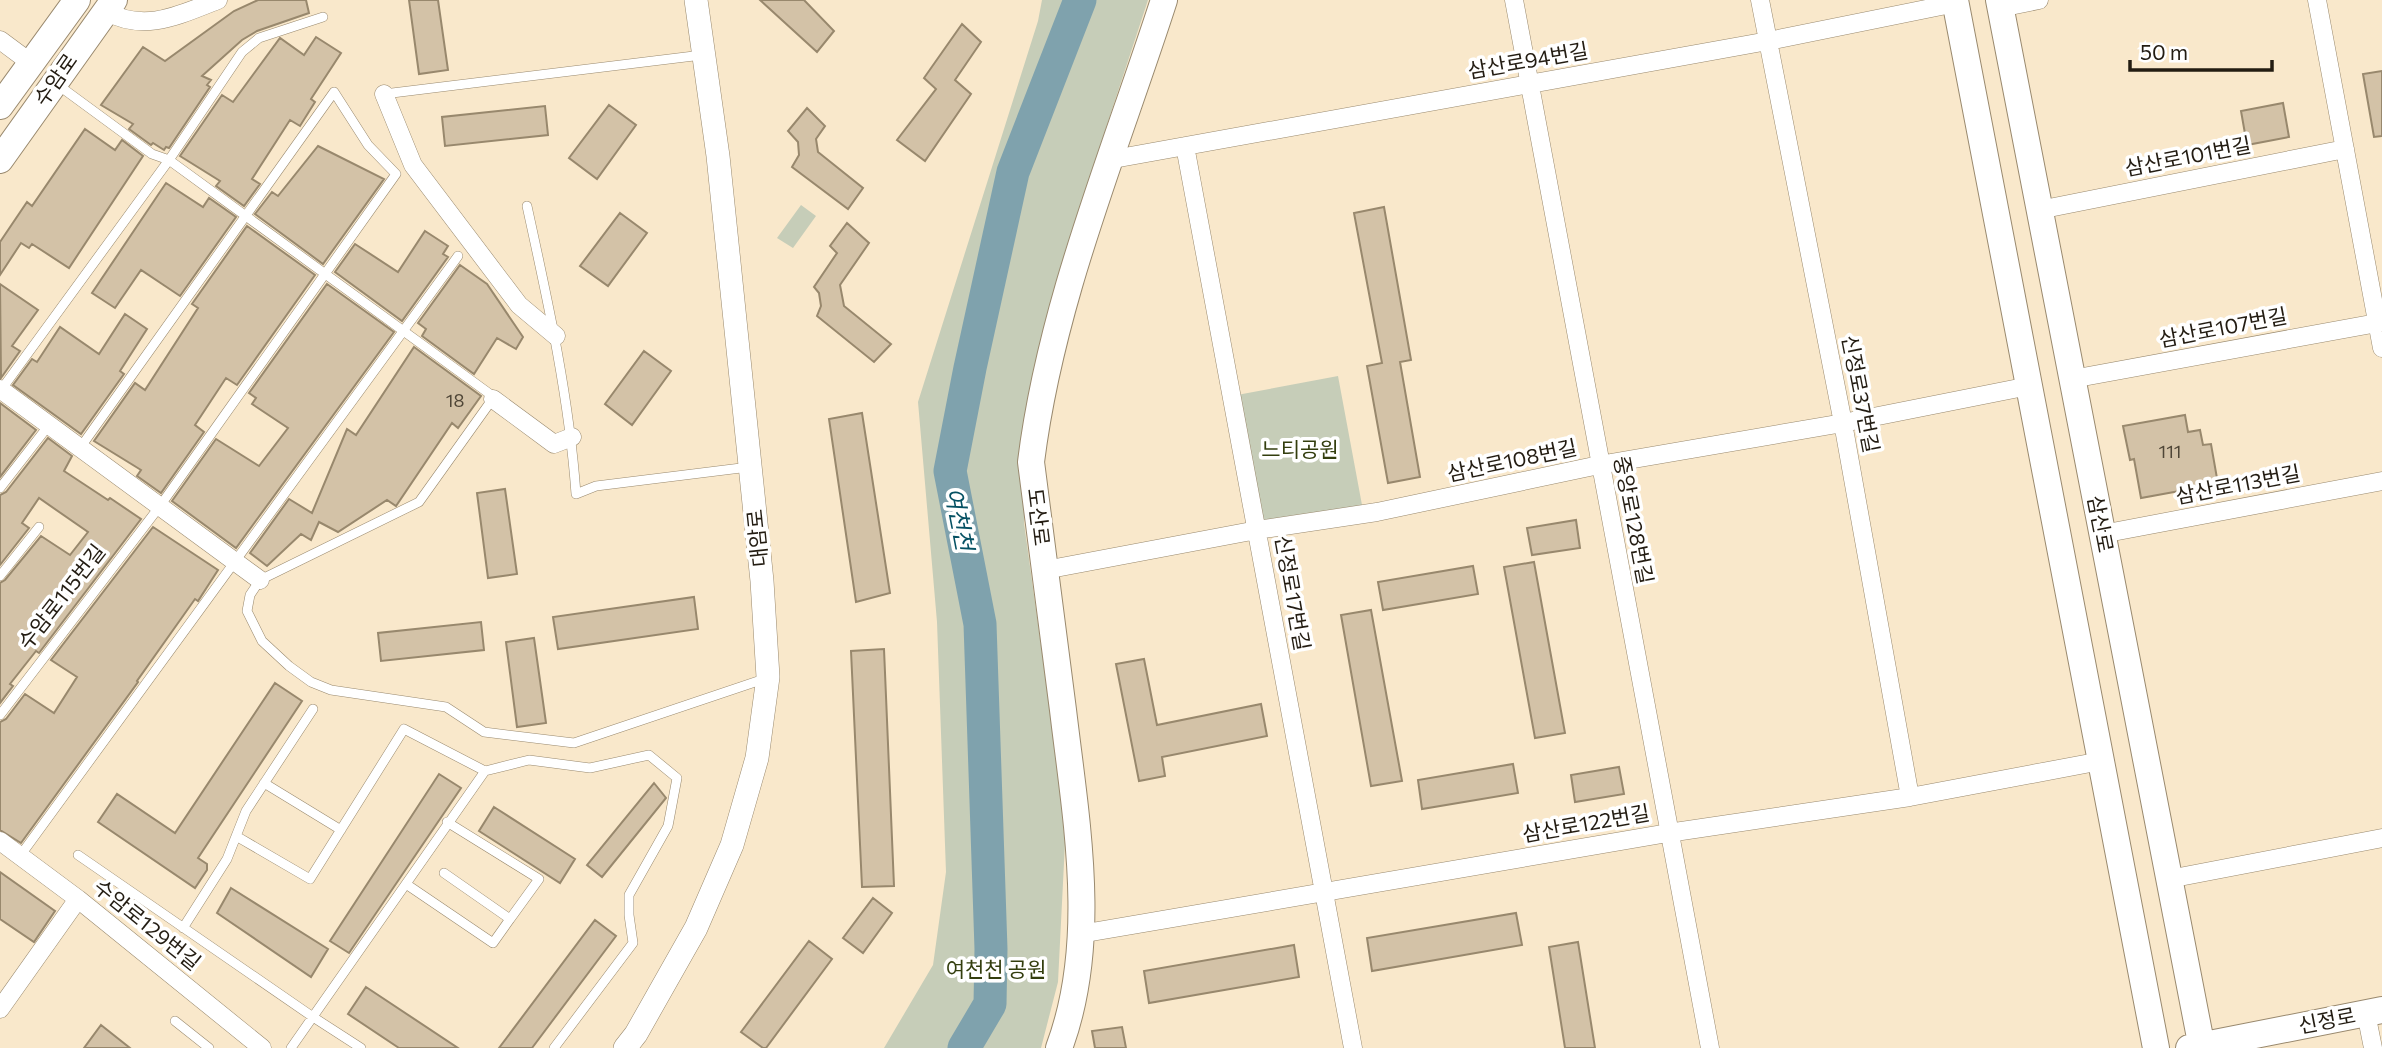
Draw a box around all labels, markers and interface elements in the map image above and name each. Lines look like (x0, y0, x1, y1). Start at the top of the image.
scale bar (2130, 28, 2272, 72)
street label: 삼산로94번길 (1466, 37, 1590, 82)
text: 50 m (2140, 39, 2188, 64)
street label: 수암로 (28, 48, 82, 110)
street label: 삼산로101번길 (2122, 131, 2253, 180)
street label: 삼산로107번길 (2156, 302, 2289, 351)
street label: 신정로37번길 (1838, 333, 1885, 455)
house number: 18 (446, 389, 464, 411)
street label: 삼산로108번길 (1445, 434, 1579, 485)
park label: 느티공원 (1261, 436, 1339, 461)
house number: 111 (2158, 440, 2182, 462)
street label: 중앙로128번길 (1610, 454, 1659, 586)
street label: 삼산로113번길 (2173, 459, 2302, 508)
water label: 여천천 (940, 485, 980, 555)
street label: 도산로 (1024, 487, 1055, 547)
street label: 삼산로 (2084, 493, 2119, 555)
street label: 대암로 (741, 508, 772, 568)
street label: 신정로17번길 (1271, 533, 1316, 652)
street label: 수암로115번길 (12, 538, 110, 654)
street label: 삼산로122번길 (1520, 799, 1651, 846)
street label: 수암로129번길 (90, 873, 206, 974)
park label: 여천천 공원 (946, 956, 1046, 981)
street label: 신정로 (2296, 1002, 2358, 1037)

